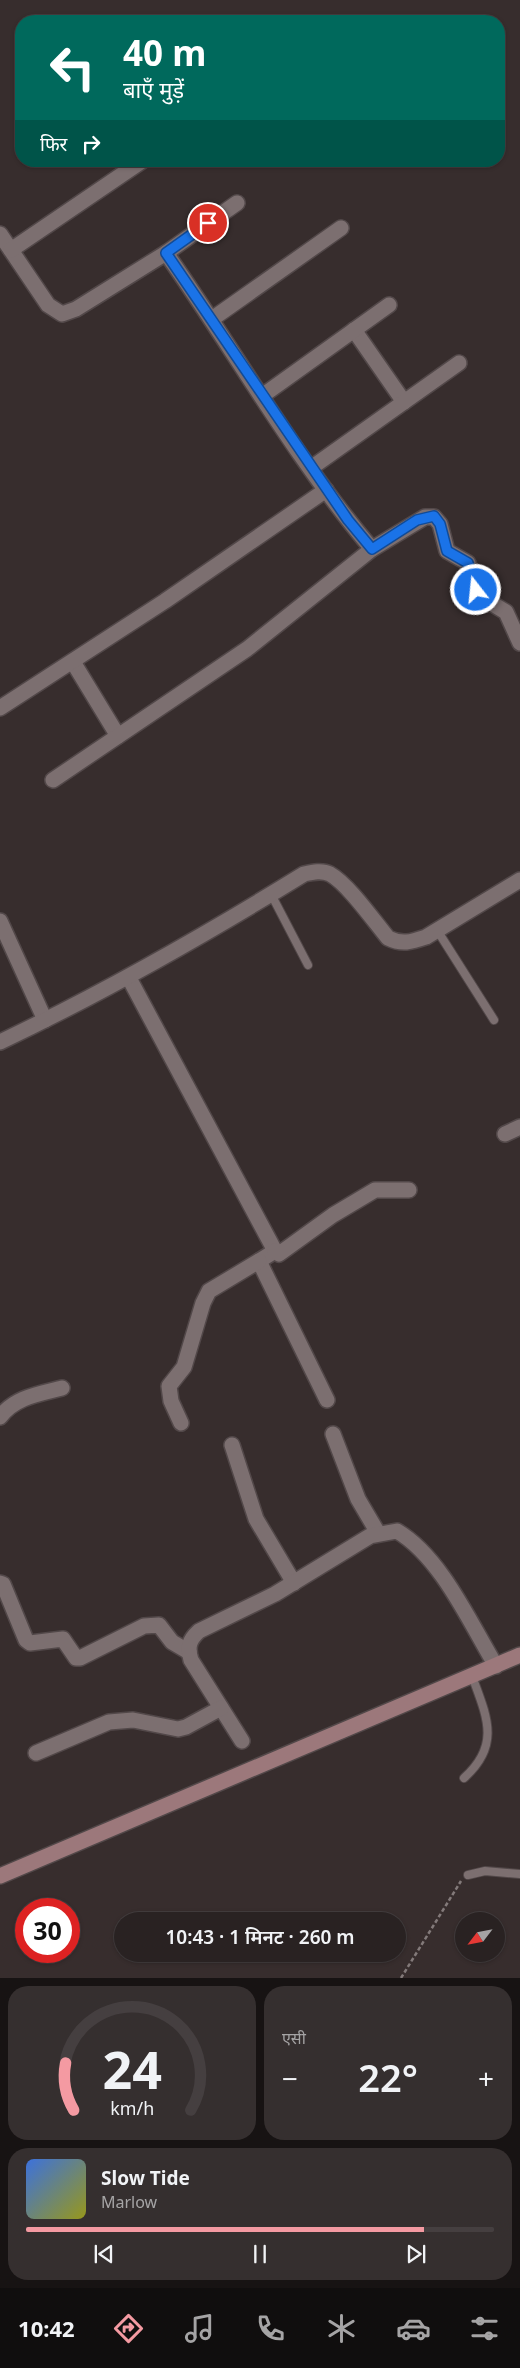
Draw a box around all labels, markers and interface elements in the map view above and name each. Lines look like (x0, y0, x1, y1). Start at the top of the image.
text: 40 m (123, 29, 206, 76)
icon: left (40, 35, 105, 100)
text: बाएँ मुड़ें (123, 74, 184, 104)
icon: right (77, 130, 105, 158)
text: फिर (40, 131, 67, 157)
pin (187, 202, 229, 244)
icon: arrive (194, 209, 222, 237)
position arrow (449, 563, 501, 615)
speed limit sign: 30 (15, 1898, 80, 1963)
north arrow (455, 1912, 505, 1962)
map controls (455, 1912, 505, 1962)
text: 10:43 · 1 मिनट · 260 m (165, 1924, 355, 1950)
text: एसी (282, 2027, 306, 2049)
text: 24 (102, 2033, 162, 2104)
text: 22° (358, 2051, 418, 2103)
text: − (282, 2059, 298, 2097)
text: + (478, 2059, 494, 2097)
text: km/h (110, 2096, 154, 2120)
text: Slow Tide (101, 2165, 190, 2191)
text: Marlow (101, 2191, 157, 2213)
icon: previous (90, 2240, 118, 2268)
icon: pause (246, 2240, 274, 2268)
icon: next (402, 2240, 430, 2268)
icon: directions (111, 2311, 146, 2346)
icon: music (182, 2311, 217, 2346)
icon: phone (253, 2311, 288, 2346)
icon: climate (324, 2311, 359, 2346)
icon: car (396, 2311, 431, 2346)
icon: filters (467, 2311, 502, 2346)
text: 10:42 (18, 2313, 75, 2343)

